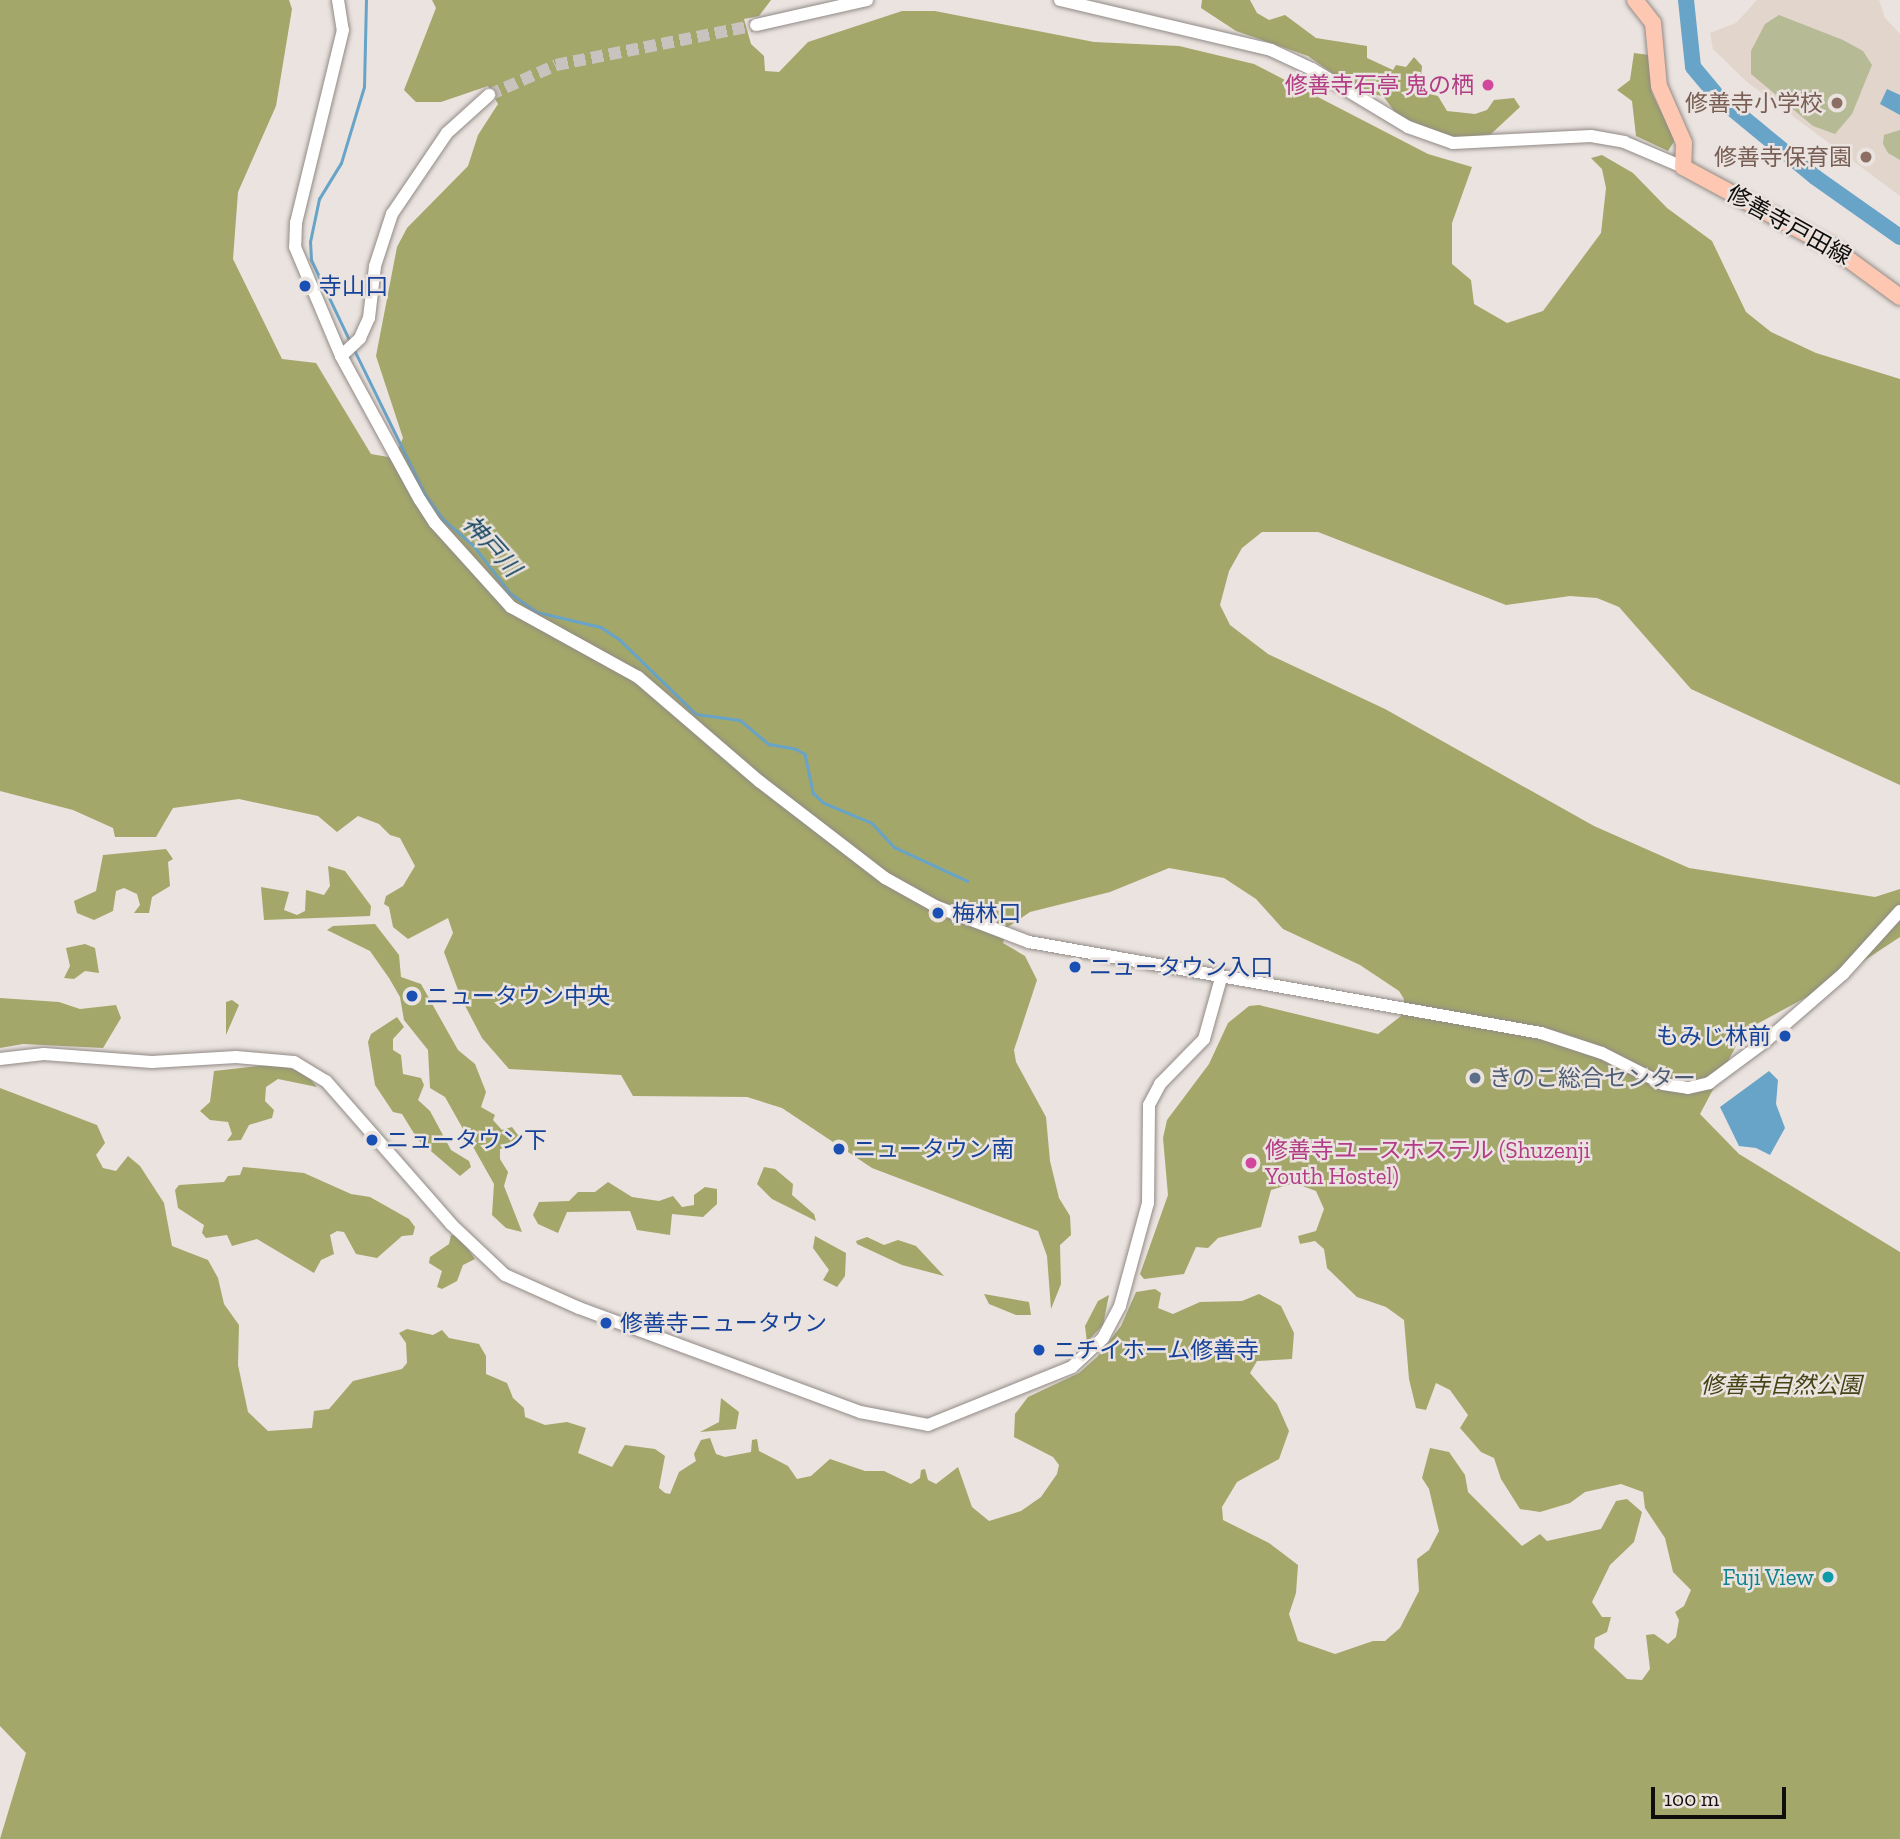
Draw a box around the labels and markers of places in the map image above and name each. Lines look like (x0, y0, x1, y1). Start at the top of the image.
place label: 修善寺石亭 鬼の栖 (1285, 71, 1474, 99)
marker: 修善寺石亭 鬼の栖 (1480, 77, 1496, 93)
place label: 修善寺小学校 (1685, 89, 1823, 117)
marker: 修善寺小学校 (1829, 95, 1845, 111)
place label: 修善寺保育園 (1714, 143, 1852, 171)
marker: 修善寺保育園 (1858, 149, 1874, 165)
place label: 寺山口 (319, 272, 388, 300)
marker: 寺山口 (297, 278, 313, 294)
place label: 梅林口 (952, 899, 1021, 927)
marker: 梅林口 (930, 905, 946, 921)
place label: ニュータウン入口 (1089, 953, 1273, 981)
marker: ニュータウン入口 (1067, 959, 1083, 975)
place label: ニュータウン中央 (426, 982, 610, 1010)
marker: ニュータウン中央 (404, 988, 420, 1004)
place label: もみじ林前 (1656, 1022, 1771, 1050)
marker: もみじ林前 (1777, 1028, 1793, 1044)
place label: きのこ総合センター (1489, 1064, 1696, 1092)
marker: きのこ総合センター (1467, 1070, 1483, 1086)
place label: ニュータウン下 (386, 1126, 547, 1154)
marker: ニュータウン下 (364, 1132, 380, 1148)
place label: ニュータウン南 (853, 1135, 1014, 1163)
place label: 修善寺ユースホステル (Shuzenji Youth Hostel) (1265, 1136, 1591, 1190)
marker: ニュータウン南 (831, 1141, 847, 1157)
marker: 修善寺ユースホステル (Shuzenji Youth Hostel) (1243, 1155, 1259, 1171)
place label: 修善寺ニュータウン (620, 1309, 827, 1337)
marker: 修善寺ニュータウン (598, 1315, 614, 1331)
place label: ニチイホーム修善寺 (1053, 1336, 1260, 1364)
marker: ニチイホーム修善寺 (1031, 1342, 1047, 1358)
place label: Fuji View (1722, 1563, 1814, 1591)
marker: Fuji View (1820, 1569, 1836, 1585)

